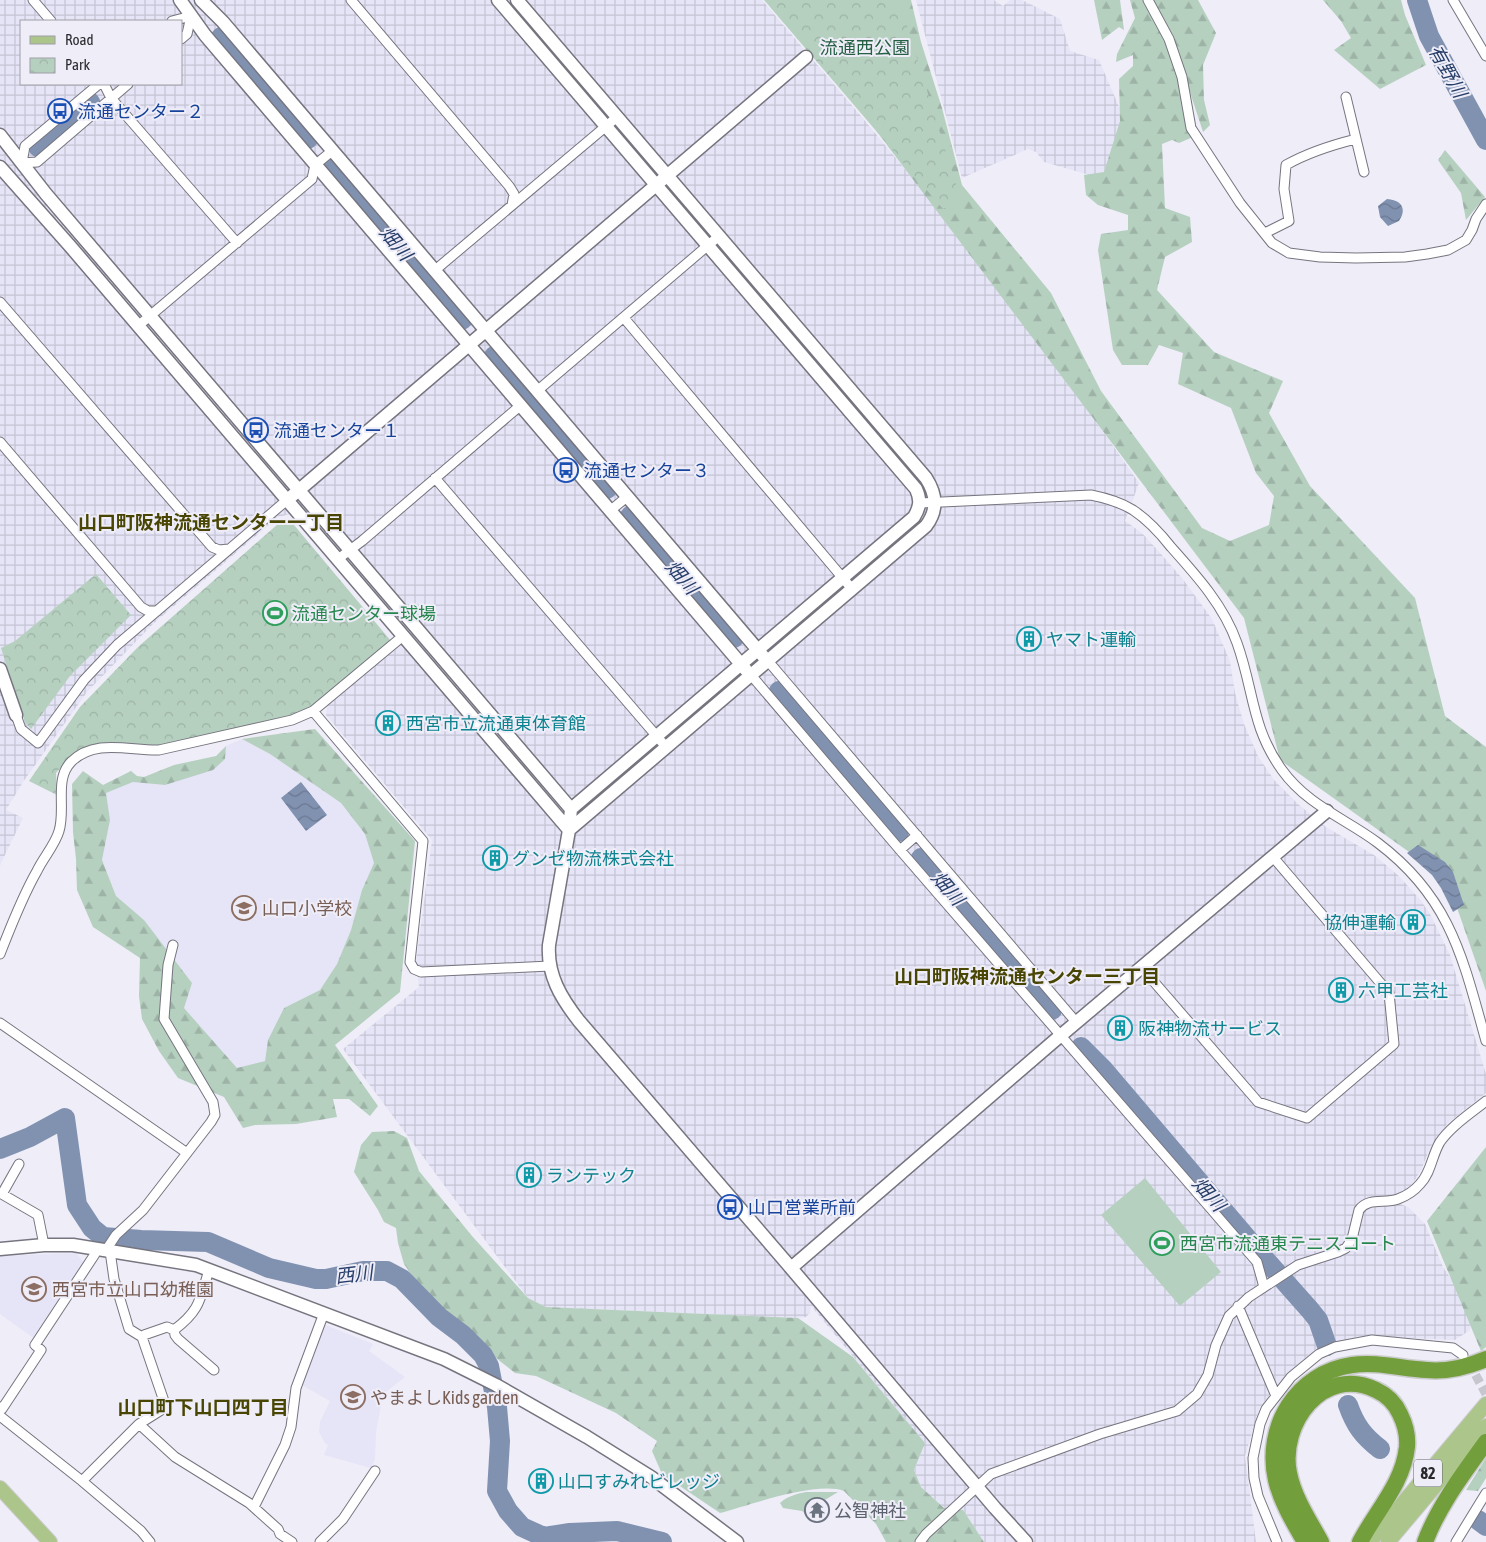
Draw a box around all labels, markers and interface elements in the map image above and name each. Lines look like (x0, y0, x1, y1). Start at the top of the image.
legend (20, 20, 182, 85)
text: Road (65, 31, 94, 48)
park label: 流通西公園 (820, 37, 910, 58)
water label: 有野川 (1425, 41, 1472, 103)
text: Park (65, 56, 90, 73)
bus stop icon: 流通センター２ (47, 98, 73, 124)
place label: 流通センター２ (78, 101, 204, 122)
water label: 畑川 (375, 221, 418, 266)
bus stop icon: 流通センター１ (243, 417, 269, 443)
place label: 流通センター１ (274, 420, 400, 441)
bus stop icon: 流通センター３ (553, 457, 579, 483)
place label: 流通センター３ (584, 460, 710, 481)
district label: 山口町阪神流通センター一丁目 (78, 511, 344, 533)
water label: 畑川 (661, 555, 704, 600)
sports icon: 流通センター球場 (262, 600, 288, 626)
place label: 流通センター球場 (292, 603, 436, 624)
building icon: ヤマト運輸 (1016, 626, 1042, 652)
place label: ヤマト運輸 (1046, 629, 1136, 650)
building icon: 西宮市立流通東体育館 (375, 710, 401, 736)
place label: 西宮市立流通東体育館 (406, 713, 586, 734)
building icon: グンゼ物流株式会社 (482, 845, 508, 871)
place label: グンゼ物流株式会社 (512, 848, 674, 869)
water label: 畑川 (927, 866, 970, 911)
school or university icon: 山口小学校 (231, 895, 257, 921)
place label: 山口小学校 (262, 898, 352, 919)
building icon: 協伸運輸 (1400, 909, 1426, 935)
place label: 協伸運輸 (1324, 912, 1396, 933)
district label: 山口町阪神流通センター三丁目 (894, 965, 1160, 987)
building icon: 六甲工芸社 (1328, 977, 1354, 1003)
place label: 六甲工芸社 (1358, 980, 1448, 1001)
building icon: 阪神物流サービス (1107, 1015, 1133, 1041)
place label: 阪神物流サービス (1138, 1018, 1282, 1039)
building icon: ランテック (516, 1162, 542, 1188)
place label: ランテック (546, 1165, 636, 1186)
water label: 畑川 (1188, 1172, 1231, 1217)
bus stop icon: 山口営業所前 (717, 1194, 743, 1220)
place label: 山口営業所前 (748, 1197, 856, 1218)
sports icon: 西宮市流通東テニスコート (1149, 1230, 1175, 1256)
place label: 西宮市流通東テニスコート (1180, 1233, 1396, 1254)
water label: 西川 (334, 1261, 376, 1287)
school or university icon: 西宮市立山口幼稚園 (21, 1276, 47, 1302)
place label: 西宮市立山口幼稚園 (52, 1279, 214, 1300)
school or university icon: やまよしKids garden (340, 1384, 366, 1410)
place label: やまよしKids garden (370, 1387, 519, 1408)
district label: 山口町下山口四丁目 (117, 1396, 289, 1418)
road number: 82 (1414, 1460, 1442, 1486)
building icon: 山口すみれビレッジ (528, 1468, 554, 1494)
place label: 山口すみれビレッジ (558, 1471, 720, 1492)
temple icon: 公智神社 (804, 1497, 830, 1523)
place label: 公智神社 (834, 1500, 906, 1521)

